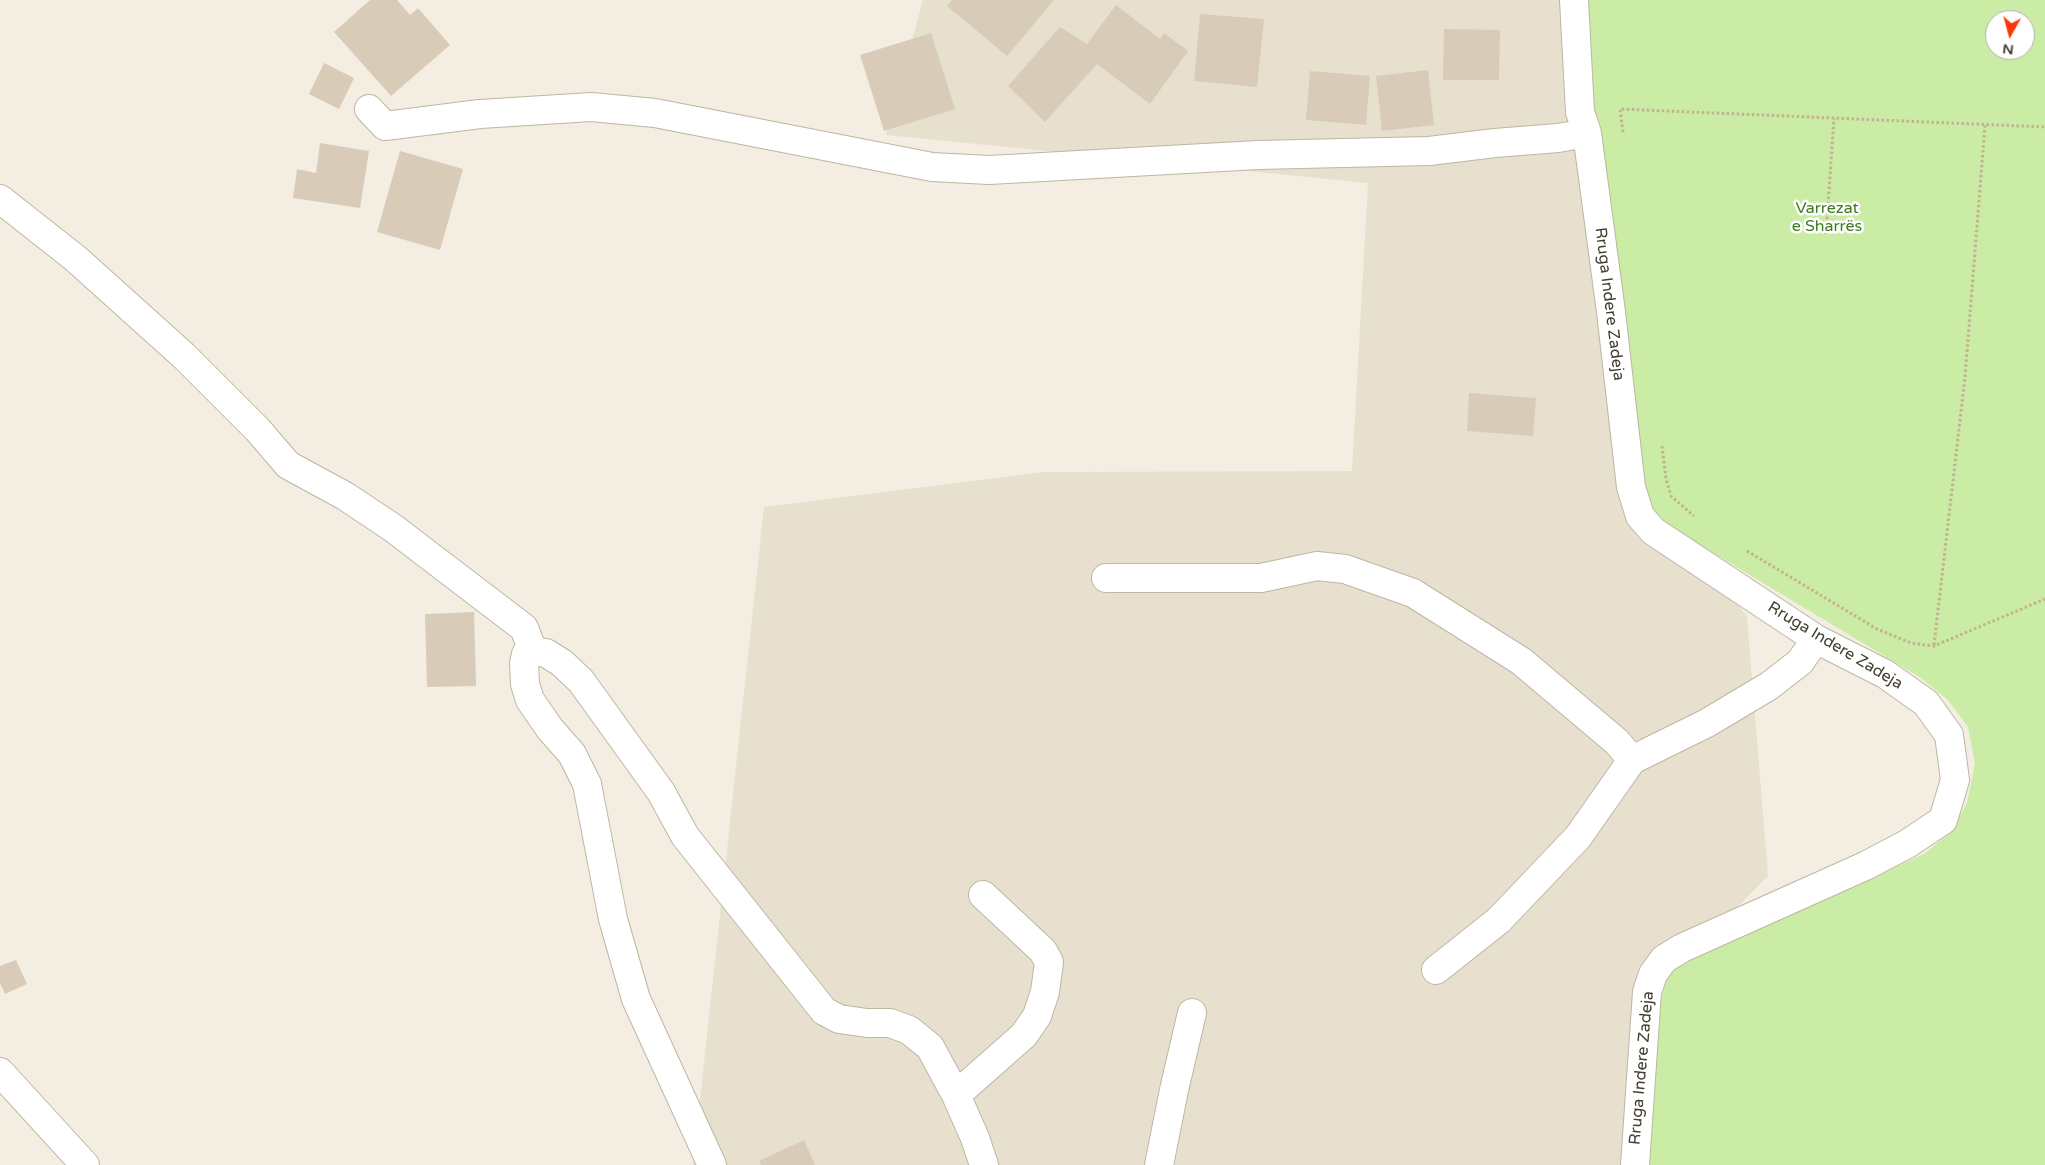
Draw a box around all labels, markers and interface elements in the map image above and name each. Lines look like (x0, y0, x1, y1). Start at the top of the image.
north arrow (1985, 10, 2035, 60)
text: N (2002, 40, 2015, 59)
park label: Varrezat e Sharrës (1792, 199, 1862, 237)
street label: Rruga Indere Zadeja (1590, 226, 1628, 382)
street label: Rruga Indere Zadeja (1764, 598, 1906, 694)
street label: Rruga Indere Zadeja (1626, 990, 1658, 1146)

